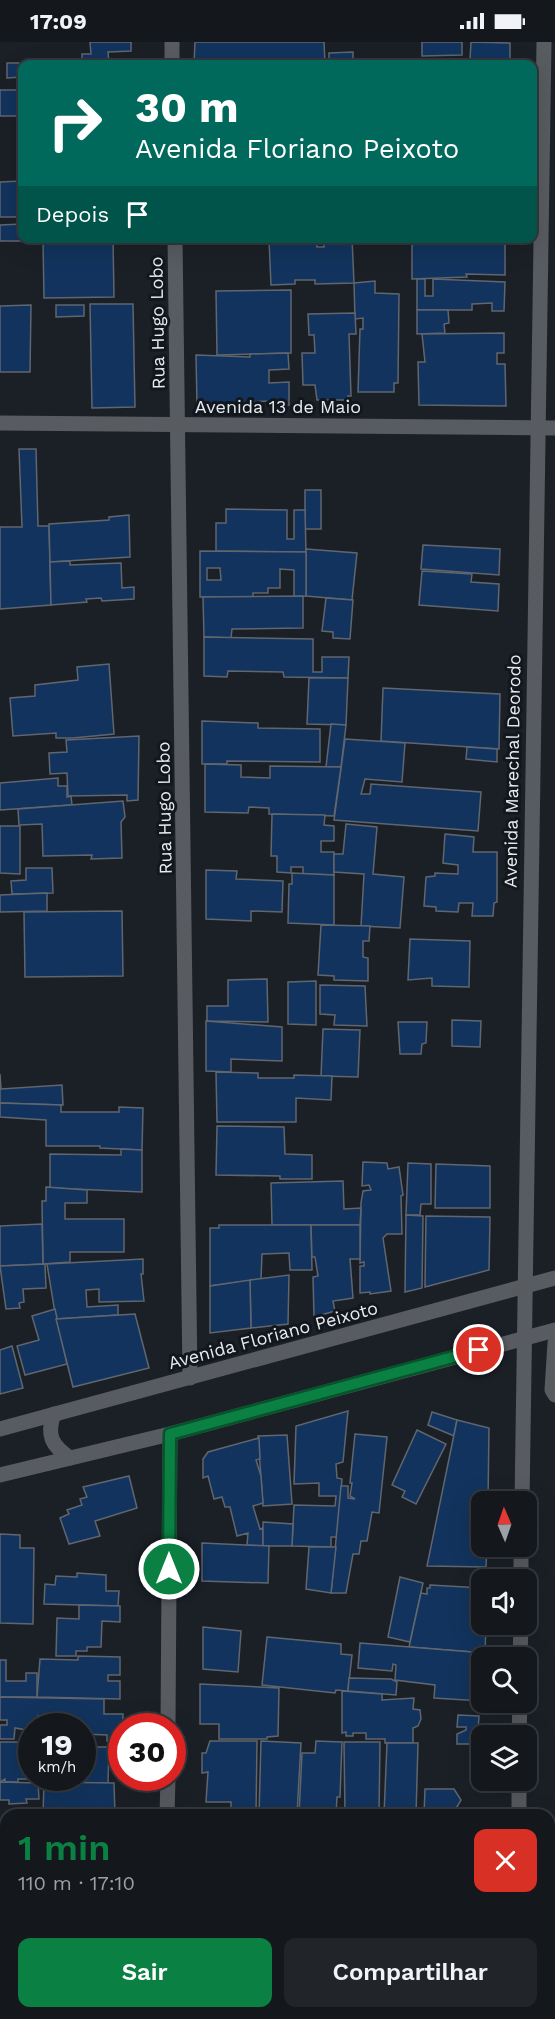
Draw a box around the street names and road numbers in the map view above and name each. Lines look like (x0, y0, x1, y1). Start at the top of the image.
street label: Rua Hugo Lobo (145, 256, 169, 390)
street label: Avenida 13 de Maio (195, 396, 361, 417)
street label: Avenida Marechal Deorodo (499, 654, 525, 888)
street label: Rua Hugo Lobo (152, 741, 176, 875)
street label: Avenida Floriano Peixoto (166, 1297, 380, 1373)

